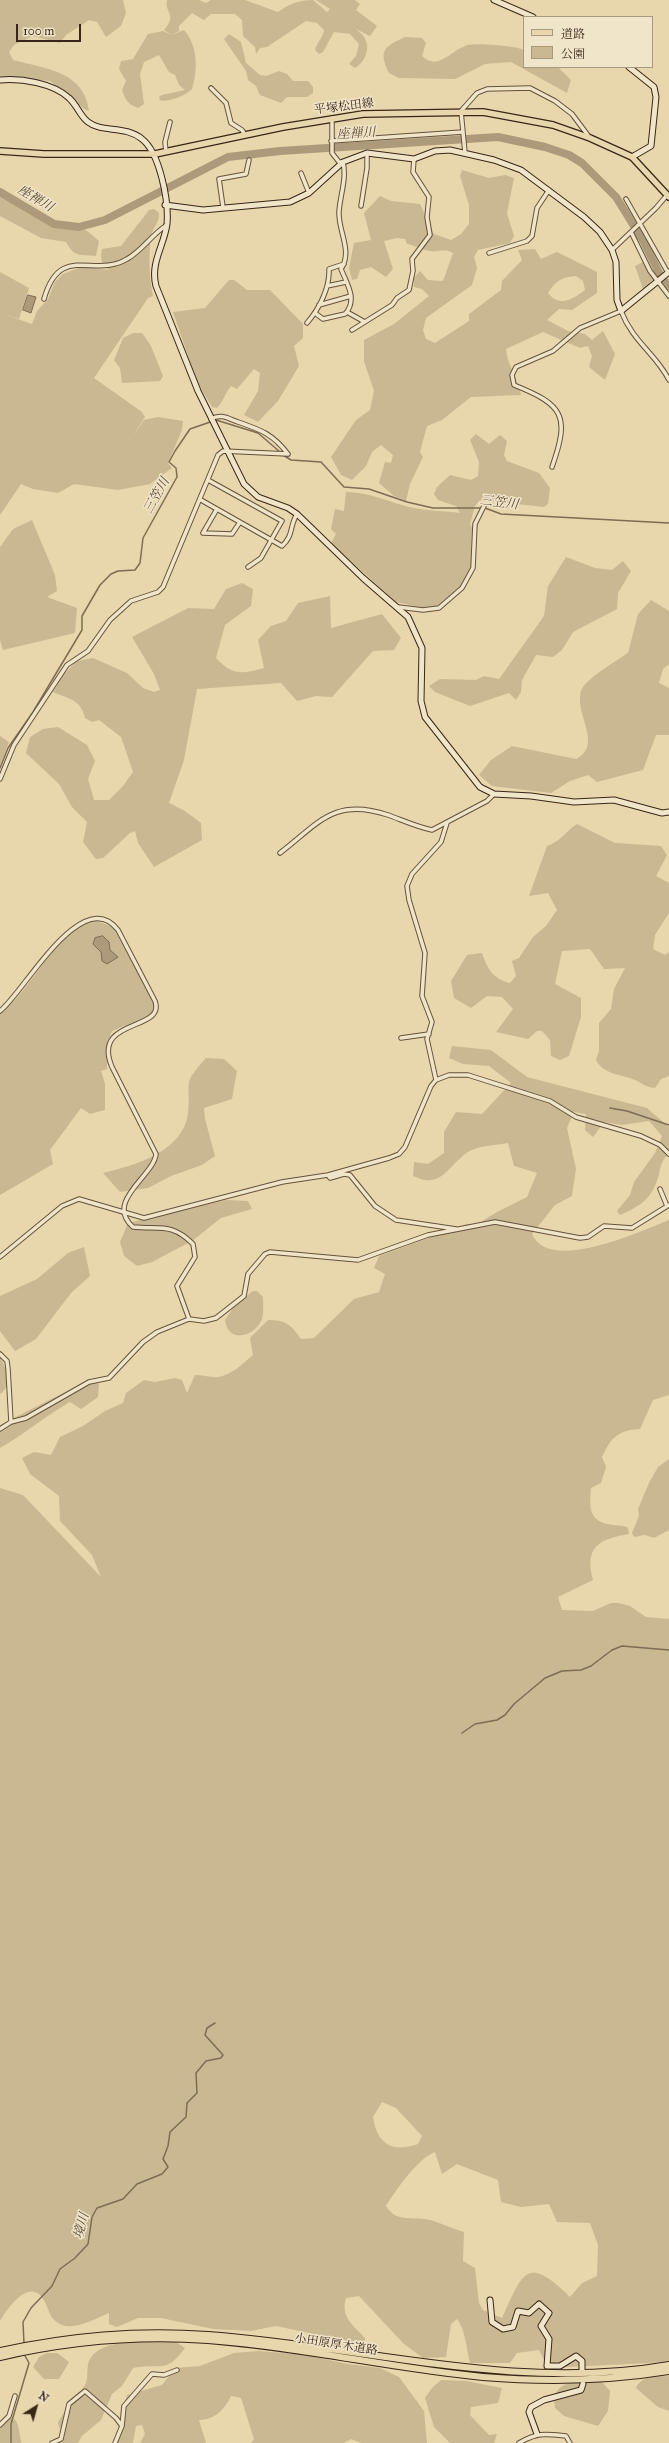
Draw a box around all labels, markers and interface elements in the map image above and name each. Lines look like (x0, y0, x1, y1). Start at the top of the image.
scale bar (18, 16, 83, 42)
legend (523, 16, 653, 68)
text: 100 m (23, 24, 54, 38)
text: 道路 (561, 27, 585, 41)
text: 公園 (561, 47, 585, 61)
street label: 平塚松田線 (313, 96, 375, 118)
water label: 座禅川 (336, 125, 376, 143)
water label: 座禅川 (14, 182, 56, 216)
water label: 三笠川 (141, 475, 173, 517)
water label: 三笠川 (479, 493, 519, 513)
water label: 境川 (71, 2211, 93, 2241)
street label: 小田原厚木道路 (293, 2331, 379, 2359)
north arrow (16, 2387, 56, 2427)
text: N (36, 2389, 51, 2405)

